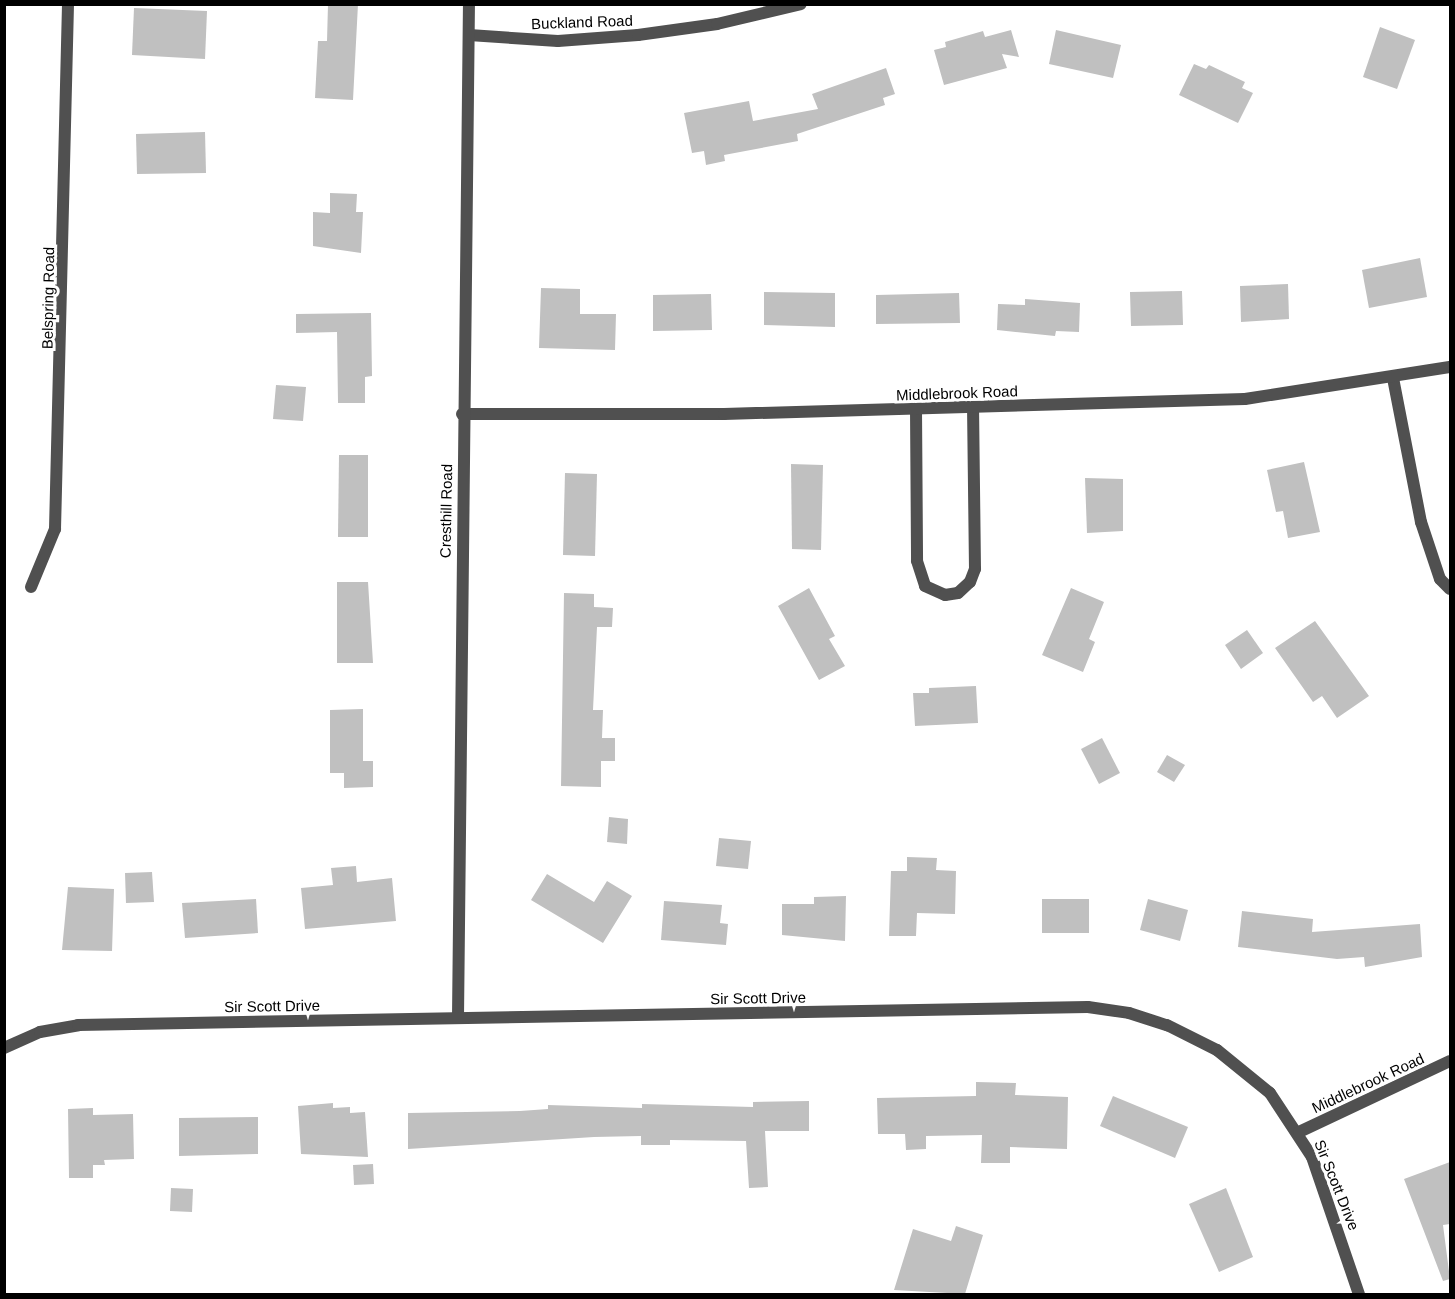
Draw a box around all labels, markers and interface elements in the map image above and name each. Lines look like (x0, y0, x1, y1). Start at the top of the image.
street label: Buckland Road (531, 11, 633, 33)
street label: Belspring Road (38, 247, 58, 349)
street label: Middlebrook Road (896, 382, 1018, 404)
street label: Cresthill Road (436, 464, 456, 558)
street label: Sir Scott Drive (710, 988, 806, 1008)
street label: Sir Scott Drive (224, 996, 320, 1016)
street label: Middlebrook Road (1309, 1049, 1427, 1117)
street label: Sir Scott Drive (1311, 1137, 1363, 1233)

